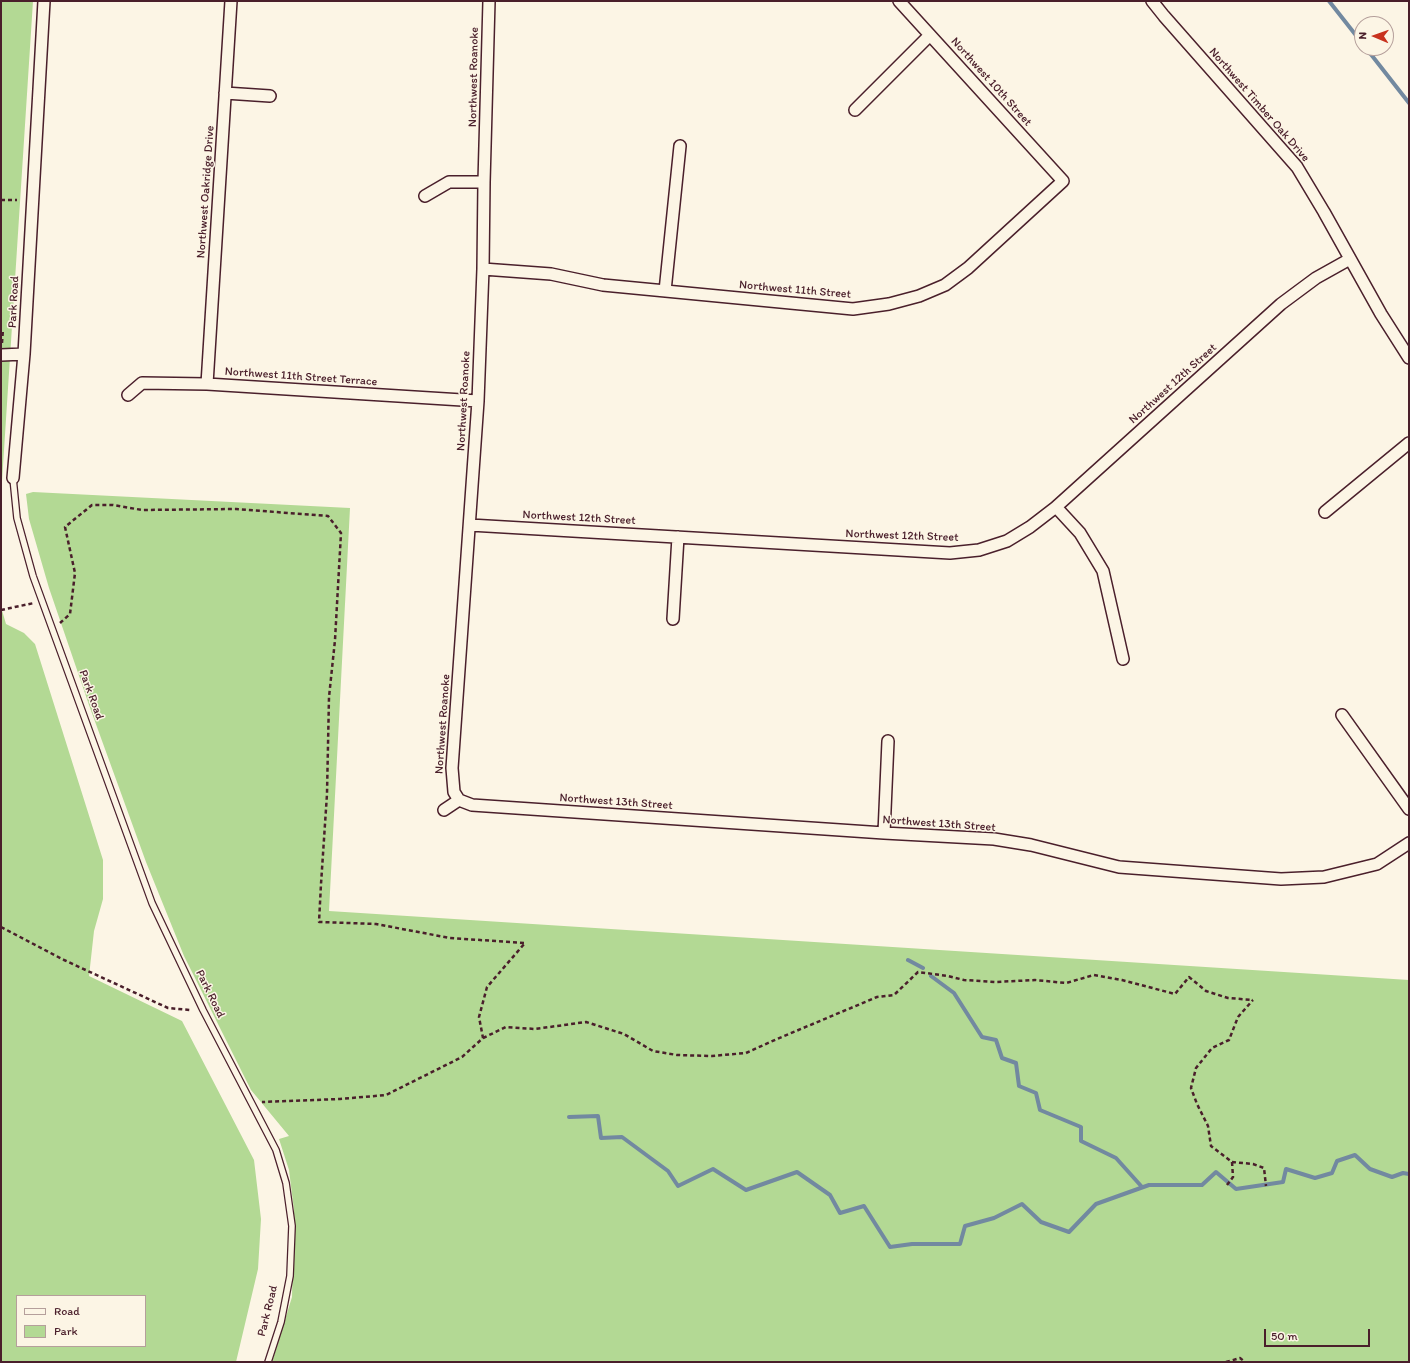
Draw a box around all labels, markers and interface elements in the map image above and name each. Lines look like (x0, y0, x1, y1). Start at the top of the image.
north arrow (1354, 16, 1394, 56)
street label: Northwest Roanoke (466, 27, 482, 127)
text: N (1356, 32, 1369, 40)
street label: Northwest 10th Street (947, 35, 1035, 129)
street label: Northwest Timber Oak Drive (1206, 45, 1312, 165)
street label: Northwest Oakridge Drive (194, 125, 218, 259)
street label: Park Road (5, 276, 23, 328)
street label: Northwest 11th Street (738, 278, 852, 302)
street label: Northwest 12th Street (1126, 341, 1220, 427)
street label: Northwest Roanoke (454, 351, 474, 451)
street label: Northwest 11th Street Terrace (224, 364, 378, 390)
street label: Northwest 12th Street (522, 508, 636, 528)
street label: Northwest 12th Street (845, 527, 959, 545)
street label: Park Road (75, 668, 107, 722)
street label: Northwest Roanoke (432, 673, 454, 775)
street label: Northwest 13th Street (559, 791, 673, 813)
street label: Northwest 13th Street (882, 813, 996, 835)
street label: Park Road (192, 967, 228, 1021)
street label: Park Road (255, 1284, 281, 1338)
legend (16, 1295, 146, 1347)
text: Road (54, 1304, 80, 1318)
scale bar (1266, 1321, 1372, 1347)
text: Park (54, 1324, 78, 1338)
text: 50 m (1271, 1329, 1297, 1343)

